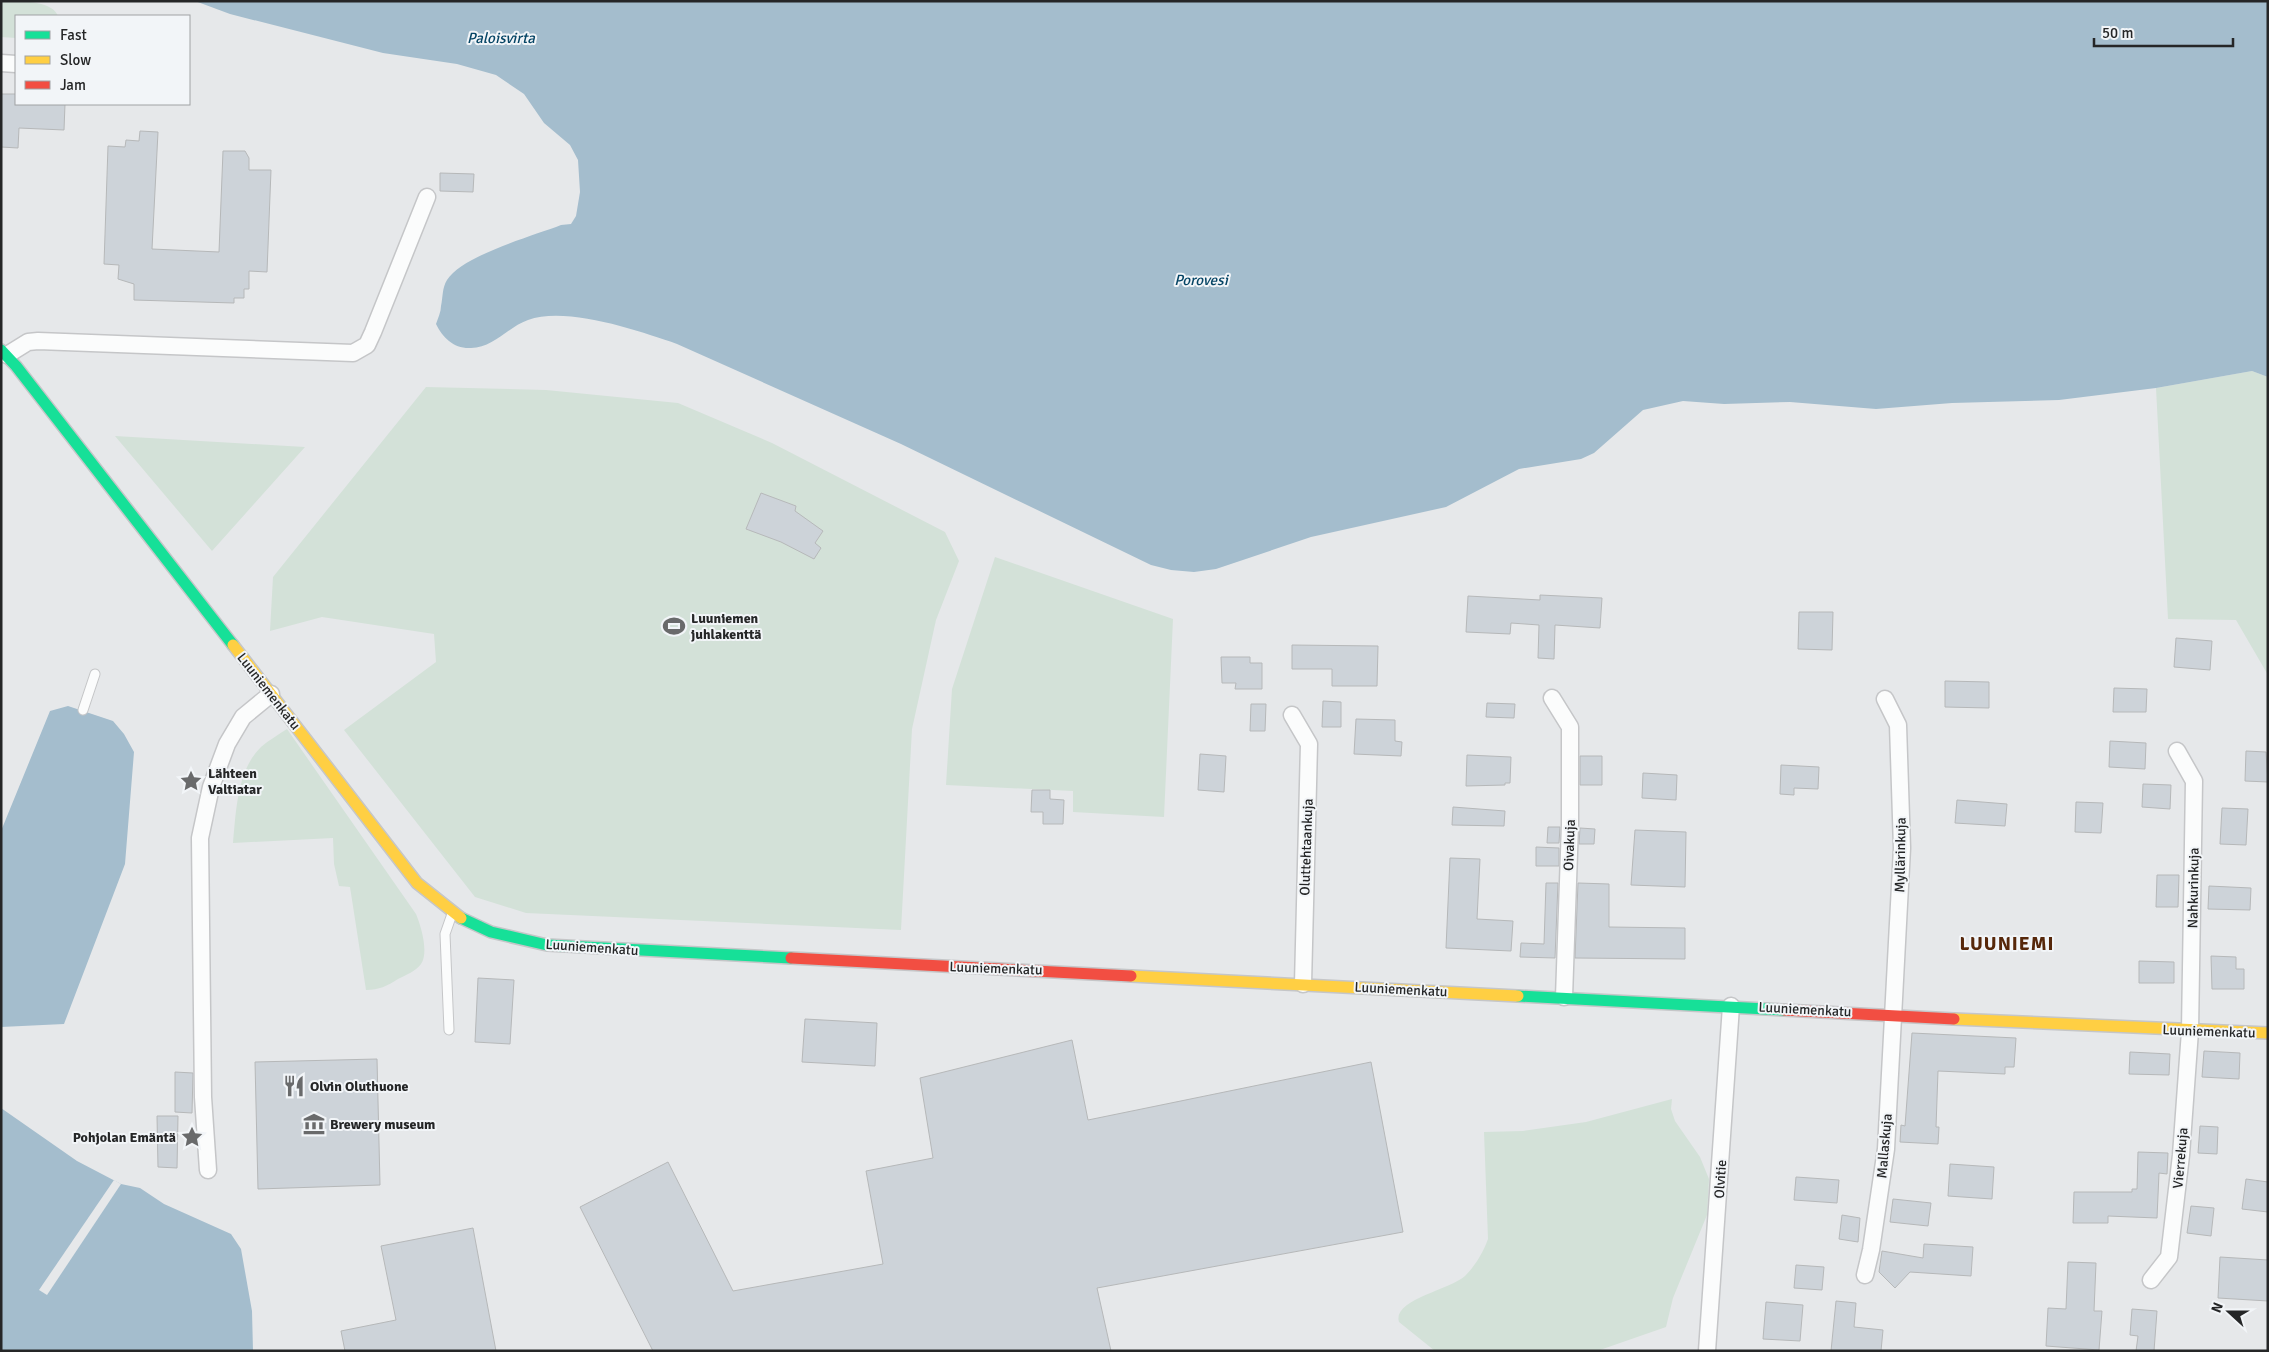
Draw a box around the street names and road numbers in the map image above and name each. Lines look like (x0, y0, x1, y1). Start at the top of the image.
street label: Luuniemenkatu (233, 649, 304, 733)
street label: Oluttehtaankuja (1296, 798, 1317, 896)
street label: Myllärinkuja (1891, 817, 1910, 893)
street label: Oivakuja (1560, 819, 1579, 871)
street label: Nahkurinkuja (2184, 847, 2203, 929)
street label: Luuniemenkatu (545, 936, 639, 959)
street label: Luuniemenkatu (949, 958, 1043, 979)
street label: Luuniemenkatu (1354, 979, 1448, 1000)
street label: Luuniemenkatu (1758, 999, 1852, 1020)
street label: Luuniemenkatu (2162, 1021, 2256, 1042)
street label: Mallaskuja (1873, 1113, 1896, 1179)
street label: Vierrekuja (2169, 1127, 2192, 1189)
street label: Olvitie (1711, 1159, 1730, 1199)

